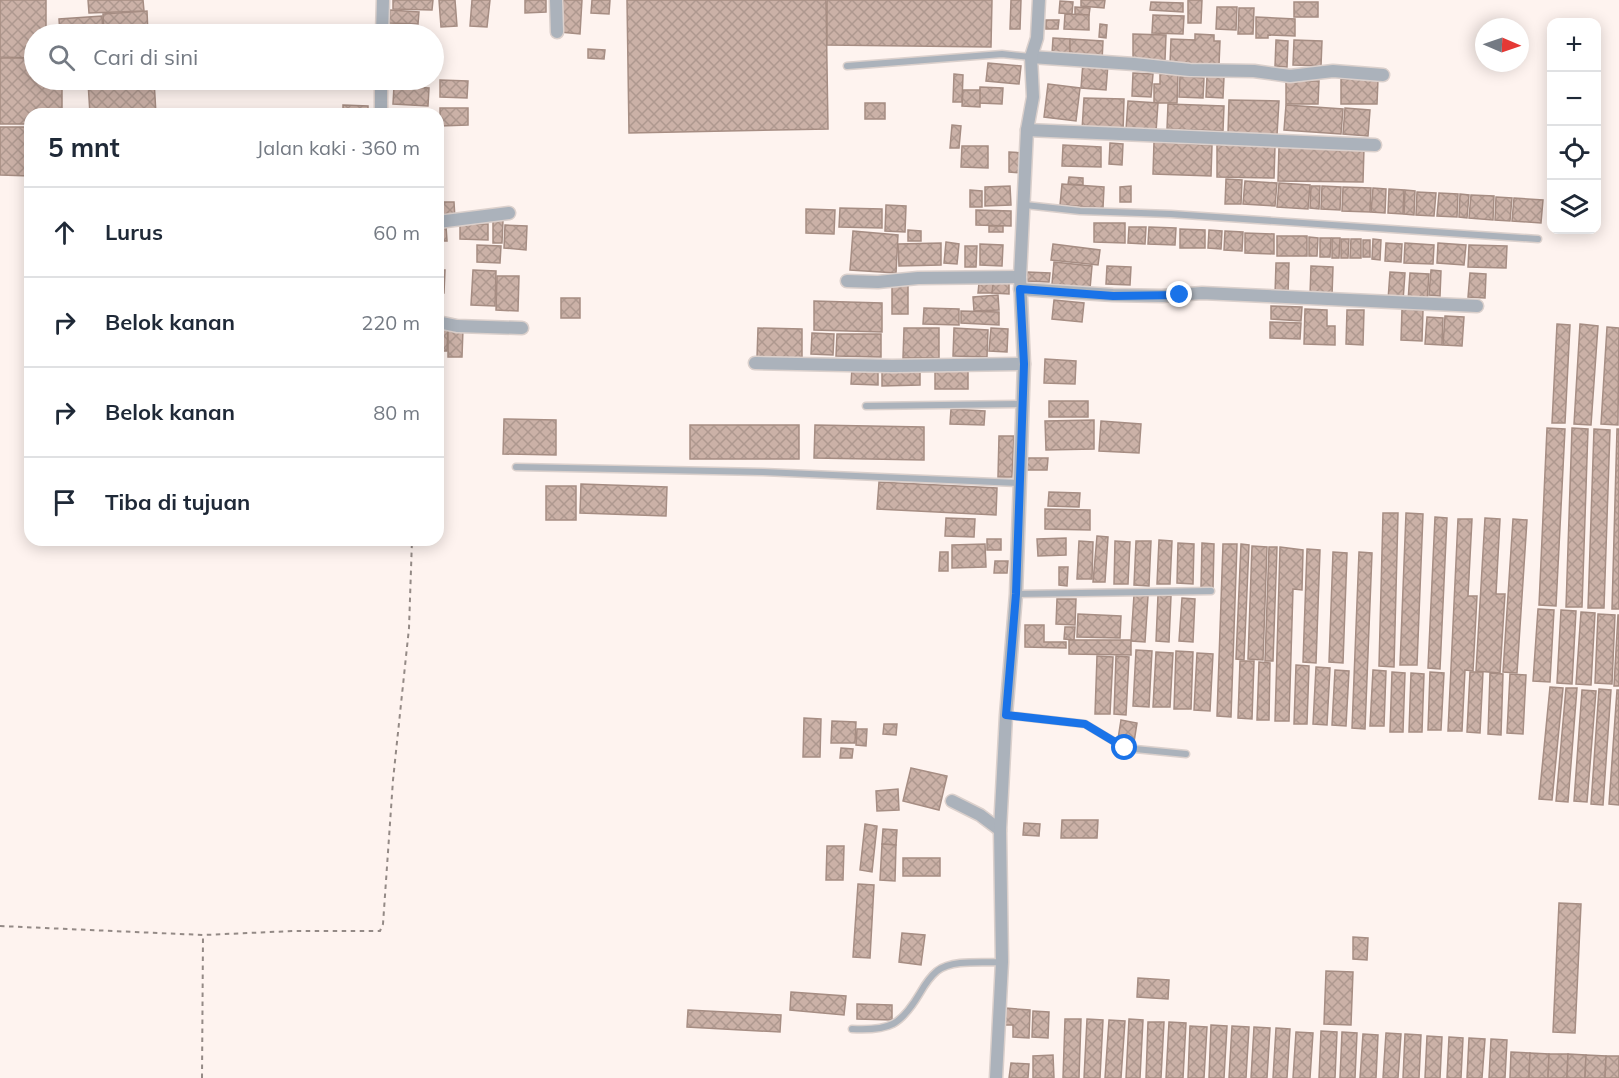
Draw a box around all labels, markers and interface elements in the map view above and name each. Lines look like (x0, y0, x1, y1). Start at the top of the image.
north arrow (1475, 18, 1529, 72)
map controls (1547, 18, 1601, 234)
button: + (1547, 18, 1601, 72)
search box (24, 24, 444, 90)
icon: search (45, 41, 78, 74)
text: Cari di sini (93, 43, 198, 71)
button: − (1547, 72, 1601, 126)
button: locate (1547, 126, 1601, 180)
text: 5 mnt (48, 131, 120, 164)
text: Jalan kaki · 360 m (257, 135, 420, 160)
button: layers (1547, 180, 1601, 234)
icon: ahead (48, 216, 81, 249)
text: Lurus (105, 218, 163, 246)
text: 60 m (373, 220, 420, 245)
route end (1166, 281, 1192, 307)
icon: right (48, 306, 81, 339)
text: Belok kanan (105, 308, 235, 336)
text: 220 m (361, 310, 420, 335)
icon: right (48, 396, 81, 429)
text: Belok kanan (105, 398, 235, 426)
text: 80 m (373, 400, 420, 425)
icon: arrive (48, 486, 81, 519)
text: Tiba di tujuan (105, 488, 250, 516)
route start (1111, 734, 1137, 760)

